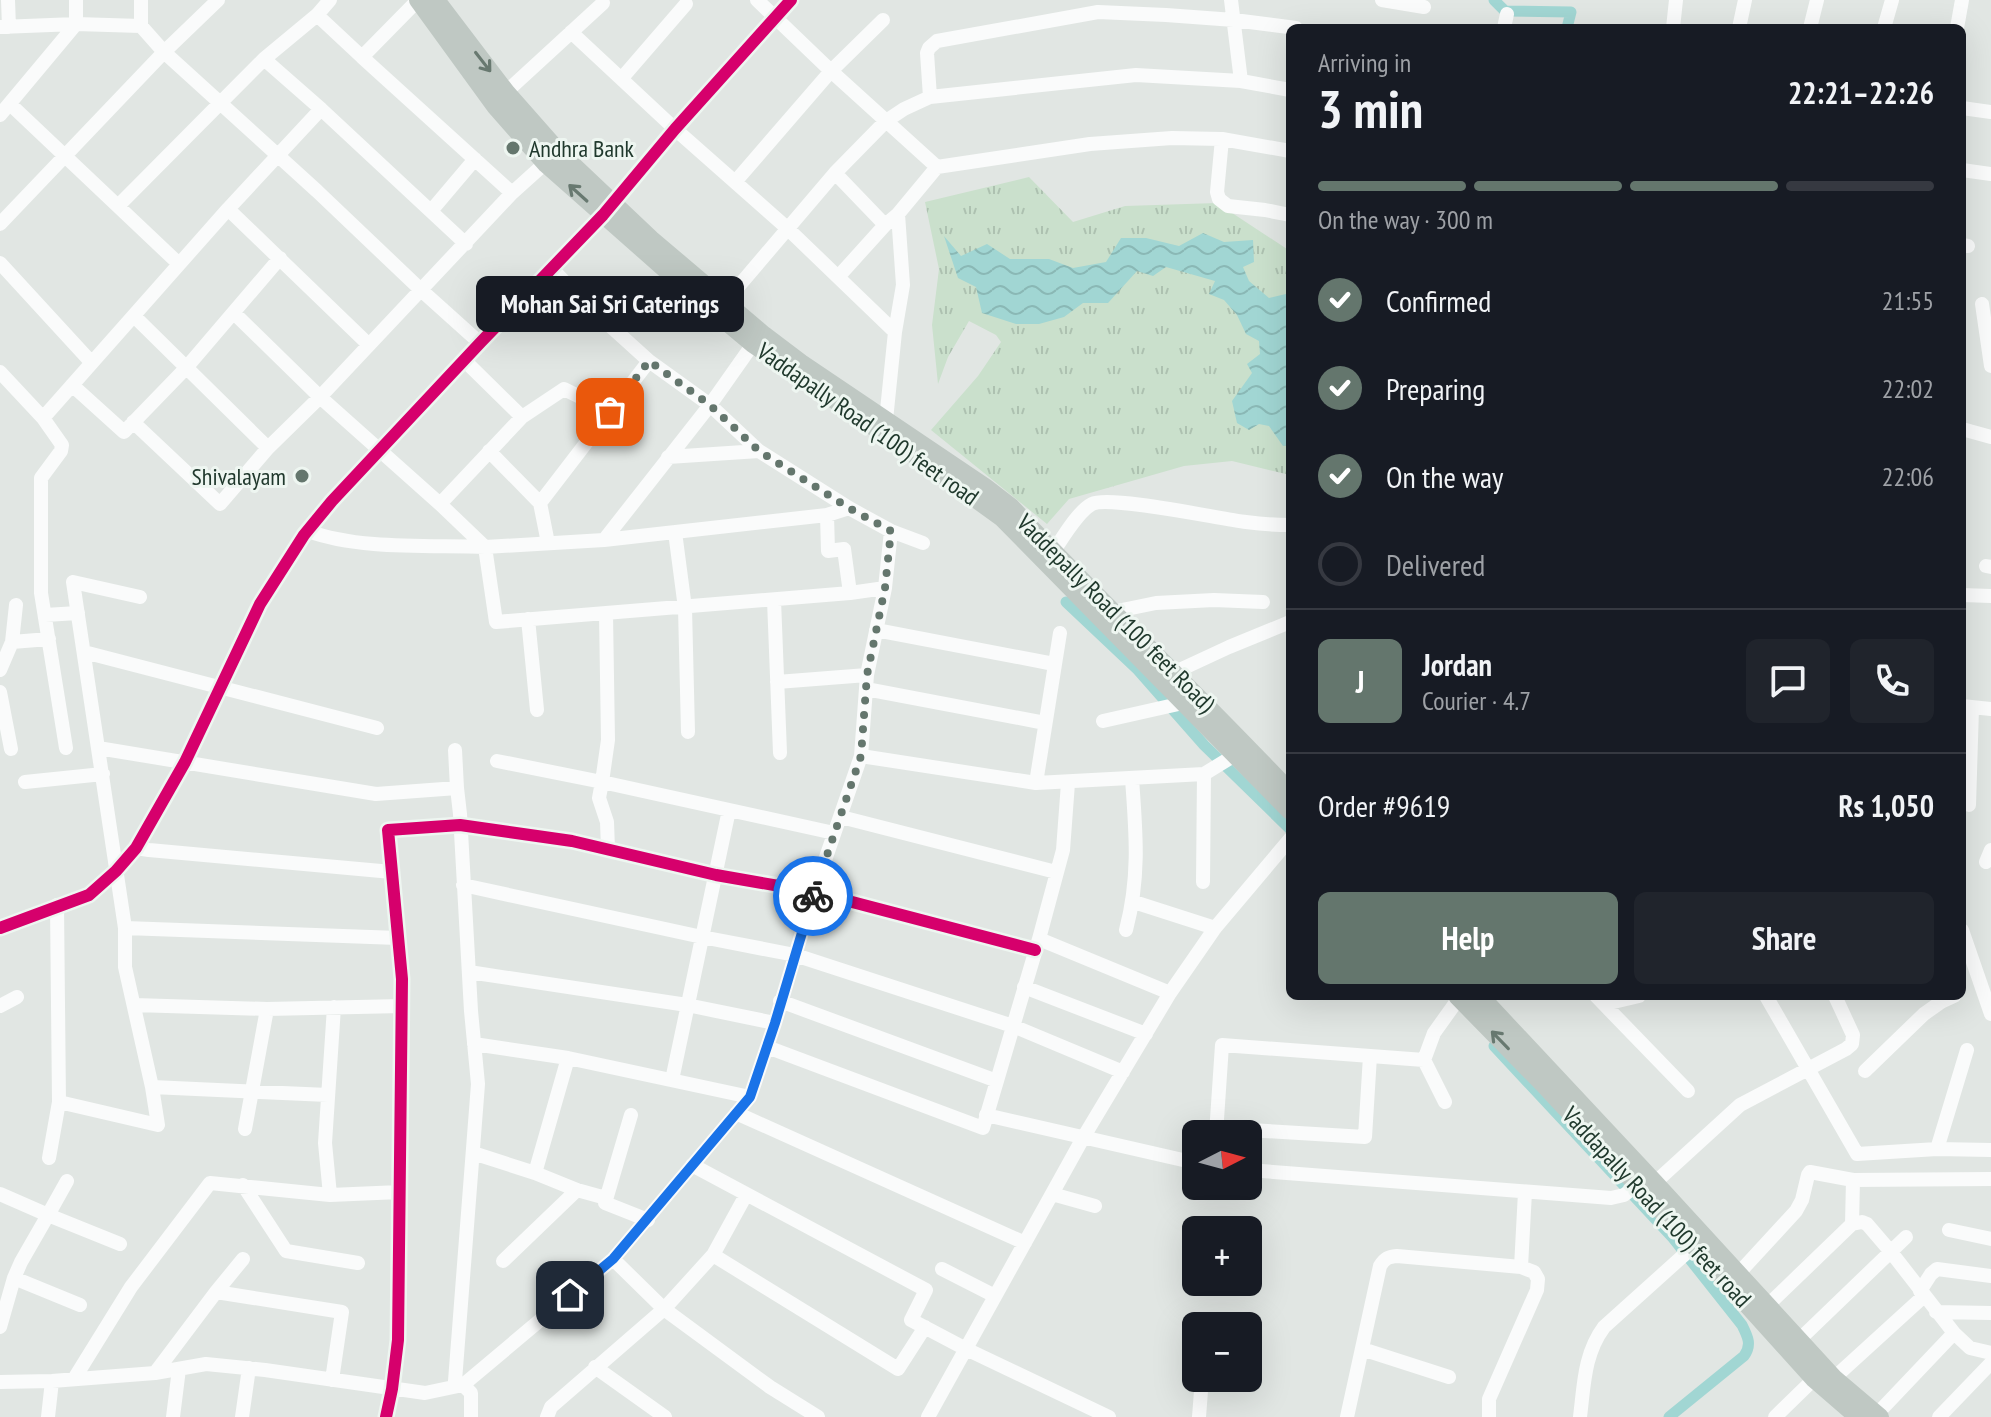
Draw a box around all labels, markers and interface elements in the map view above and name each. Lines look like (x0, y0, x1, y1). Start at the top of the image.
text: Arriving in (1318, 46, 1411, 79)
one-way arrow (475, 51, 492, 72)
text: 22:21–22:26 (1788, 73, 1934, 112)
text: 3 min (1318, 75, 1423, 142)
place label: Andhra Bank (529, 133, 635, 164)
marker: Andhra Bank (504, 139, 522, 157)
one-way arrow (569, 184, 589, 202)
text: On the way · 300 m (1318, 203, 1493, 236)
callout: Mohan Sai Sri Caterings (476, 276, 744, 332)
icon: check (1318, 278, 1362, 322)
text: Confirmed (1386, 281, 1491, 320)
text: 21:55 (1882, 284, 1934, 317)
text: Mohan Sai Sri Caterings (501, 287, 719, 320)
street label: Vaddapally Road (100) feet road (750, 335, 985, 512)
icon: check (1318, 366, 1362, 410)
text: Preparing (1386, 369, 1485, 408)
text: 22:02 (1882, 372, 1934, 405)
pin (576, 378, 644, 446)
icon: bag (588, 390, 632, 434)
icon: check (1318, 454, 1362, 498)
text: On the way (1386, 457, 1503, 496)
text: 22:06 (1882, 460, 1934, 493)
place label: Shivalayam (192, 461, 286, 492)
marker: Shivalayam (293, 467, 311, 485)
street label: Vaddepally Road (100 feet Road) (1010, 507, 1222, 719)
text: Delivered (1386, 545, 1485, 584)
button: chat (1746, 639, 1830, 723)
button: phone (1850, 639, 1934, 723)
text: Jordan (1422, 645, 1492, 684)
text: J (1356, 662, 1364, 701)
text: Courier · 4.7 (1422, 684, 1531, 717)
text: Order #9619 (1318, 786, 1450, 825)
text: Rs 1,050 (1838, 786, 1934, 825)
courier (773, 856, 853, 936)
icon: bike (791, 874, 835, 918)
button: Help (1318, 892, 1618, 984)
button: Share (1634, 892, 1934, 984)
one-way arrow (1491, 1030, 1510, 1050)
street label: Vaddapally Road (100) feet road (1555, 1099, 1758, 1314)
north arrow (1182, 1120, 1262, 1200)
map controls (1182, 1120, 1262, 1392)
button: + (1182, 1216, 1262, 1296)
pin (536, 1261, 604, 1329)
icon: home (548, 1273, 592, 1317)
button: − (1182, 1312, 1262, 1392)

